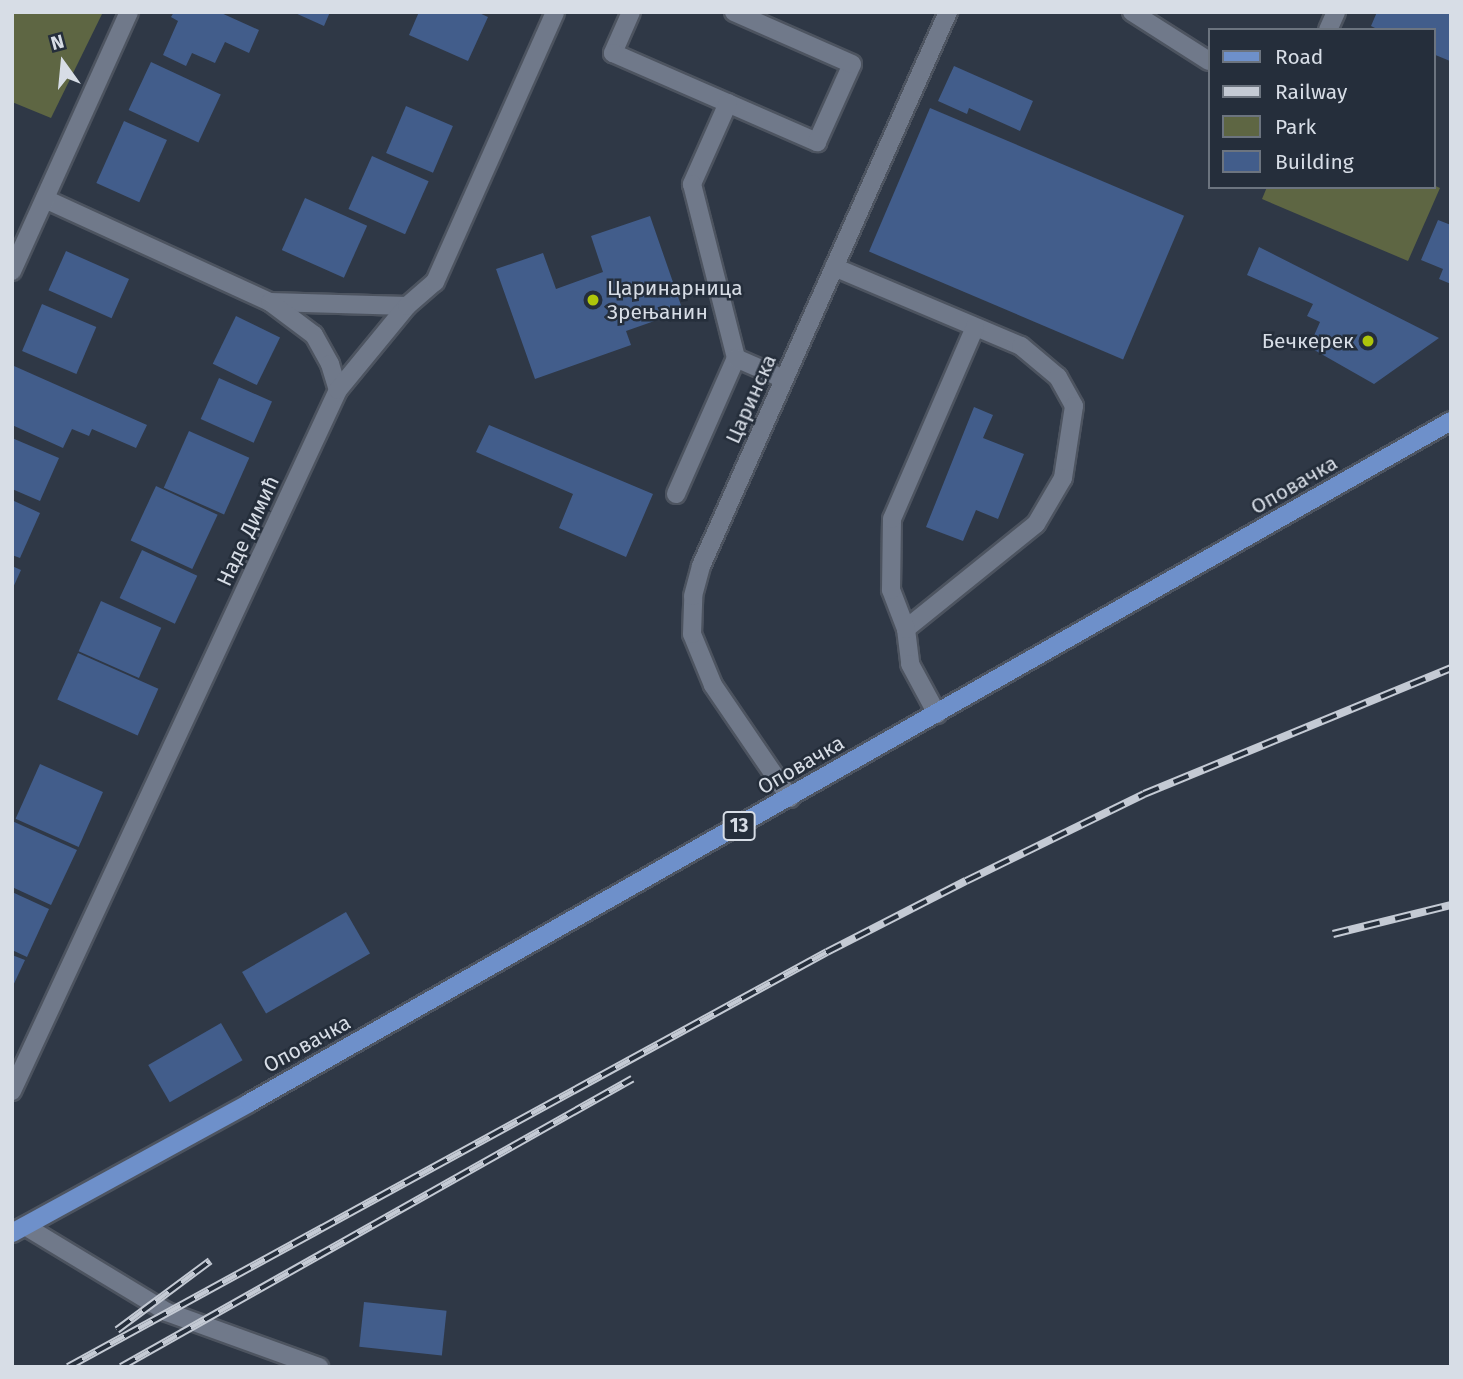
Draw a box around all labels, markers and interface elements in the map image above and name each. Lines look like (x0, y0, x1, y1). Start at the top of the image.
north arrow (28, 28, 98, 98)
legend (1208, 28, 1435, 189)
text: N (48, 29, 66, 55)
text: Road (1275, 44, 1323, 70)
text: Railway (1275, 79, 1347, 105)
text: Park (1275, 114, 1316, 140)
text: Building (1275, 149, 1354, 175)
place label: Царинарница Зрењанин (607, 275, 743, 325)
marker: Царинарница Зрењанин (585, 292, 601, 308)
place label: Бечкерек (1262, 328, 1354, 354)
marker: Бечкерек (1360, 333, 1376, 349)
street label: Царинска (720, 350, 782, 448)
street label: Оповачка (1246, 450, 1342, 520)
street label: Наде Димић (211, 472, 285, 590)
street label: Оповачка (753, 730, 849, 800)
road number: 13 (722, 810, 756, 842)
street label: Оповачка (259, 1010, 355, 1078)

